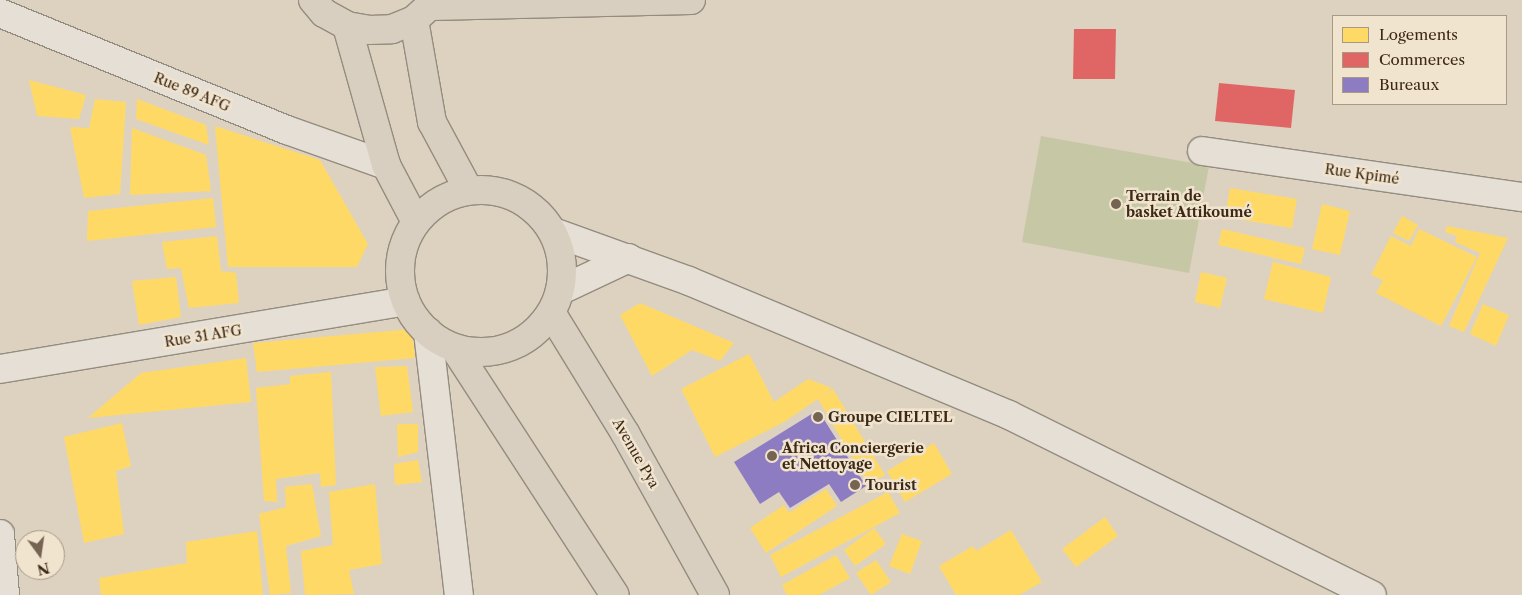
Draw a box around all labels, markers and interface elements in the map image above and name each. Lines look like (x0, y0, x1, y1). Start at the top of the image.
legend (1332, 15, 1507, 105)
text: Logements (1379, 25, 1458, 44)
text: Commerces (1379, 50, 1465, 69)
street label: Rue 89 AFG (151, 69, 233, 115)
text: Bureaux (1379, 75, 1439, 94)
street label: Rue Kpimé (1324, 160, 1400, 188)
place label: Terrain de basket Attikoumé (1126, 188, 1252, 220)
marker: Terrain de basket Attikoumé (1110, 198, 1122, 210)
street label: Rue 31 AFG (163, 322, 243, 350)
place label: Groupe CIELTEL (828, 409, 952, 425)
marker: Groupe CIELTEL (812, 411, 824, 423)
street label: Avenue Pya (609, 415, 663, 491)
place label: Africa Conciergerie et Nettoyage (782, 440, 924, 472)
marker: Africa Conciergerie et Nettoyage (766, 450, 778, 462)
place label: Tourist (865, 477, 917, 493)
marker: Tourist (849, 479, 861, 491)
north arrow (15, 530, 65, 580)
text: N (35, 558, 51, 579)

